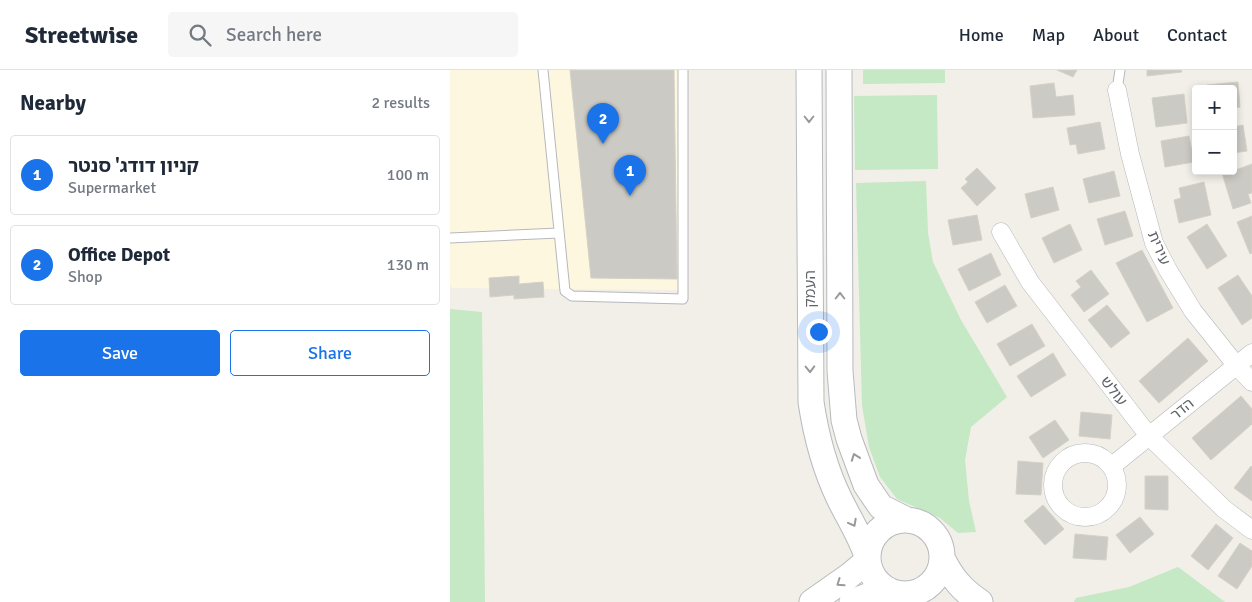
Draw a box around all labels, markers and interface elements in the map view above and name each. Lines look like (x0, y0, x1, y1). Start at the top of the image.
search box (168, 12, 518, 57)
text: Streetwise (25, 20, 138, 50)
icon: search (186, 21, 214, 49)
text: Search here (226, 23, 322, 47)
text: Home (959, 24, 1004, 46)
text: Map (1032, 24, 1065, 46)
text: About (1093, 24, 1139, 46)
text: Contact (1167, 24, 1227, 46)
map controls (1192, 85, 1237, 175)
button: + (1192, 85, 1237, 130)
text: Nearby (20, 90, 86, 116)
text: 2 results (371, 93, 430, 113)
pin: 2 (587, 103, 619, 144)
one-way arrow (804, 115, 814, 123)
button: − (1192, 130, 1237, 175)
text: קניון דודג' סנטר (68, 154, 199, 178)
pin: 1 (614, 155, 646, 196)
text: 1 (33, 165, 41, 185)
text: 100 m (387, 165, 429, 185)
text: Supermarket (68, 178, 156, 198)
street label: עירית (1144, 228, 1174, 268)
text: Office Depot (68, 243, 170, 267)
text: 2 (33, 255, 41, 275)
text: 130 m (387, 255, 429, 275)
text: Shop (68, 267, 102, 287)
street label: העמק (801, 270, 819, 308)
one-way arrow (835, 292, 845, 300)
your location (806, 319, 832, 345)
button: Save (20, 330, 220, 376)
button: Share (230, 330, 430, 376)
one-way arrow (805, 365, 815, 373)
street label: עולש (1097, 373, 1131, 409)
street label: הדר (1167, 394, 1197, 424)
one-way arrow (851, 453, 861, 461)
one-way arrow (847, 518, 857, 527)
one-way arrow (836, 577, 846, 586)

